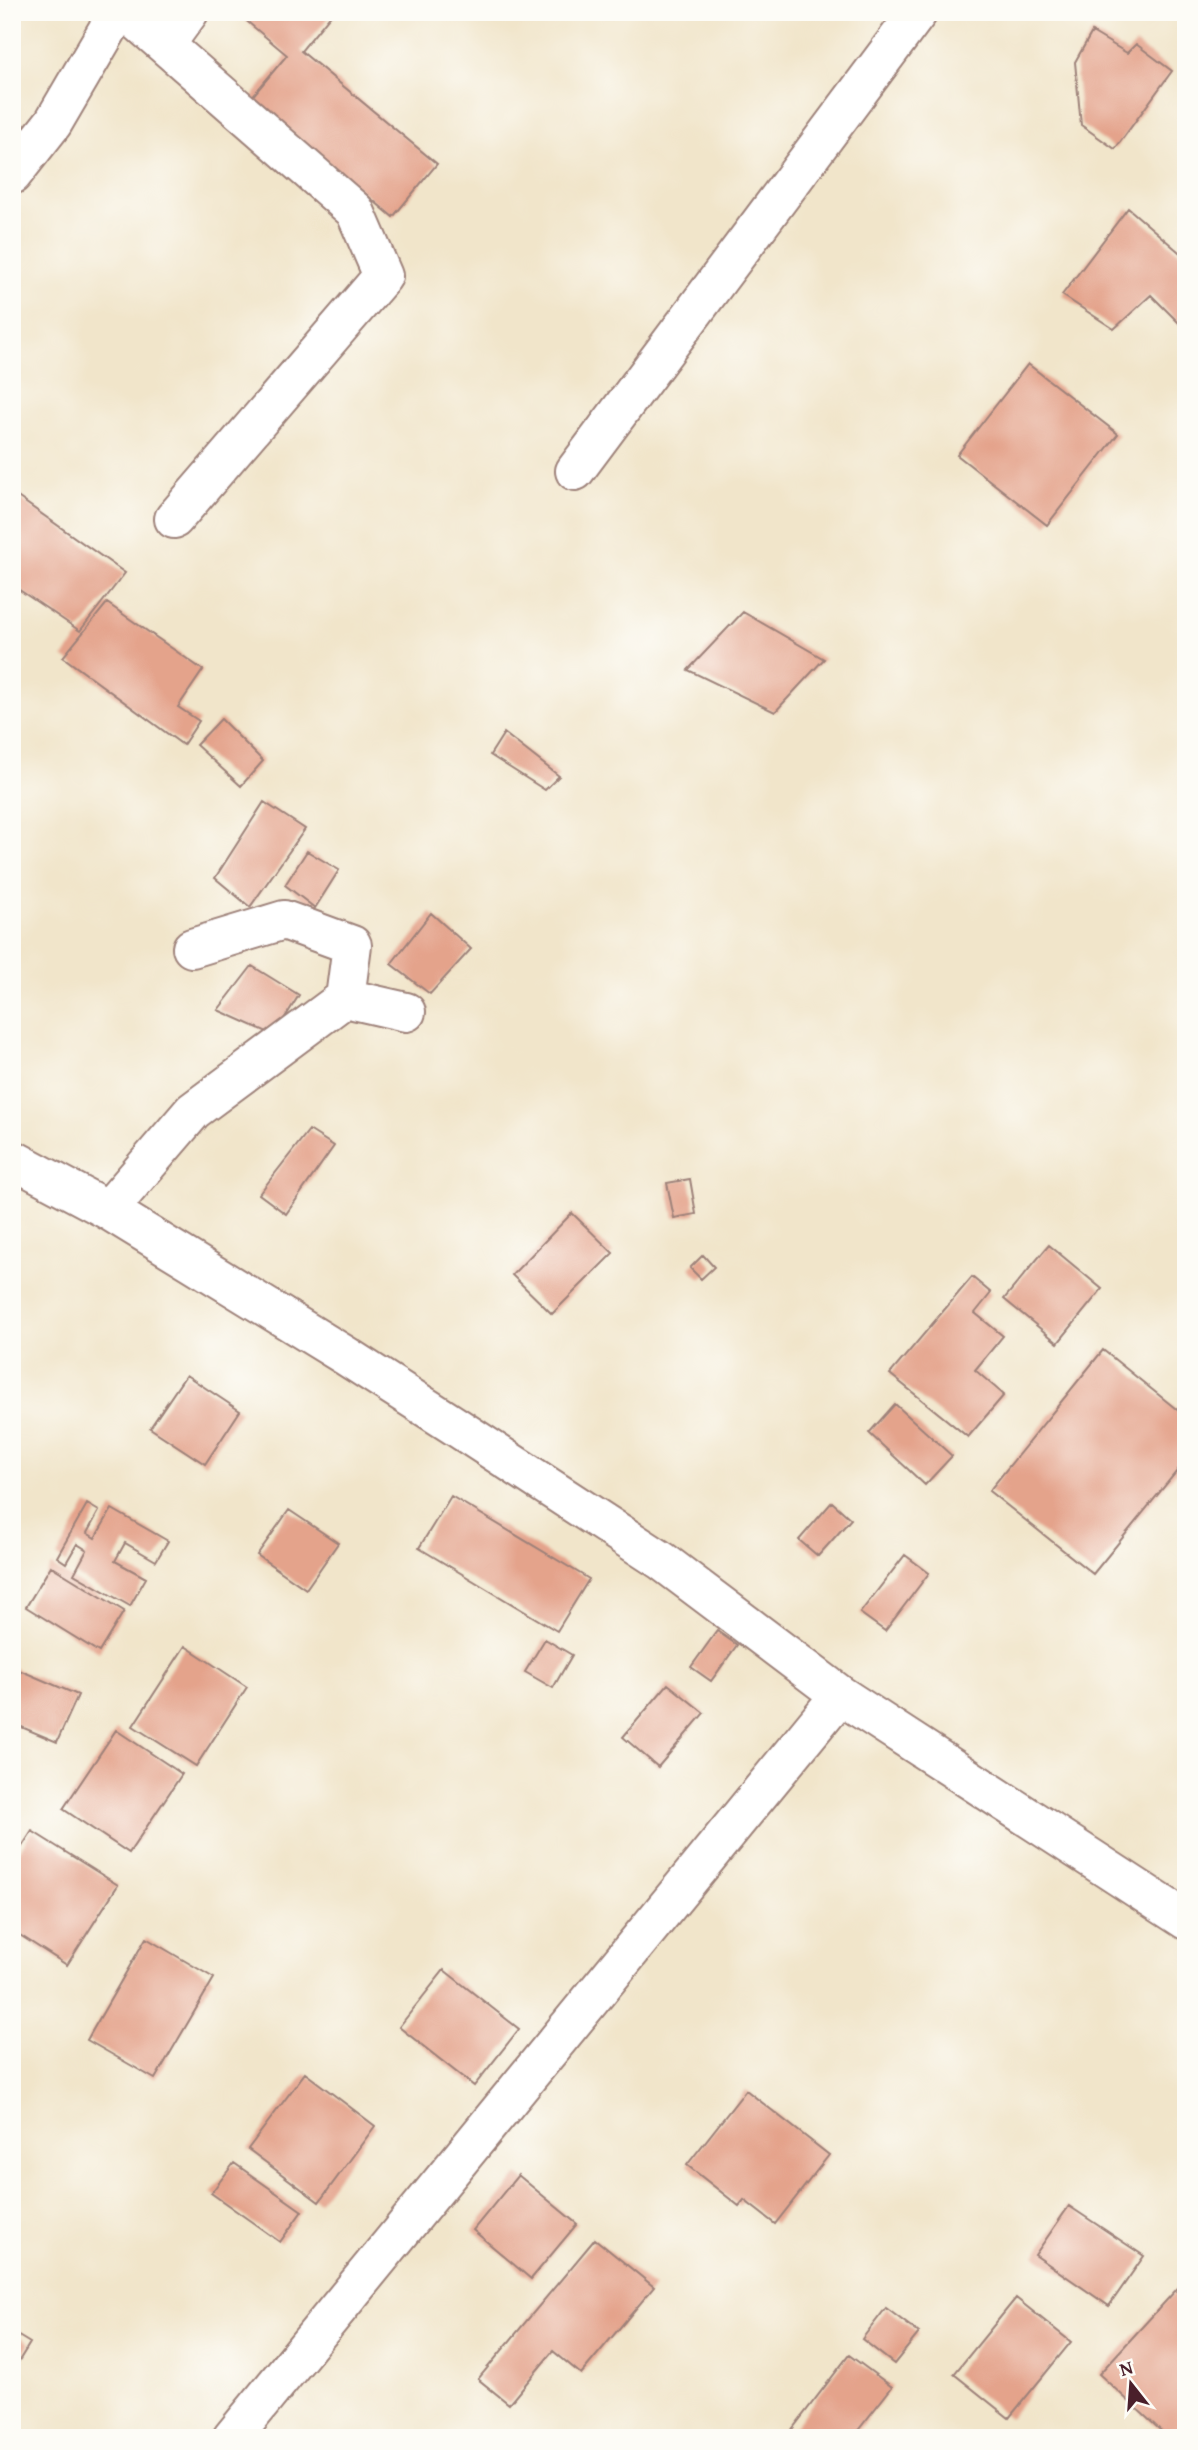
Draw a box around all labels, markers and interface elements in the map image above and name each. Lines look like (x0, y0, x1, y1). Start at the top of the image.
north arrow (1096, 2348, 1166, 2418)
text: N (1116, 2352, 1136, 2383)

